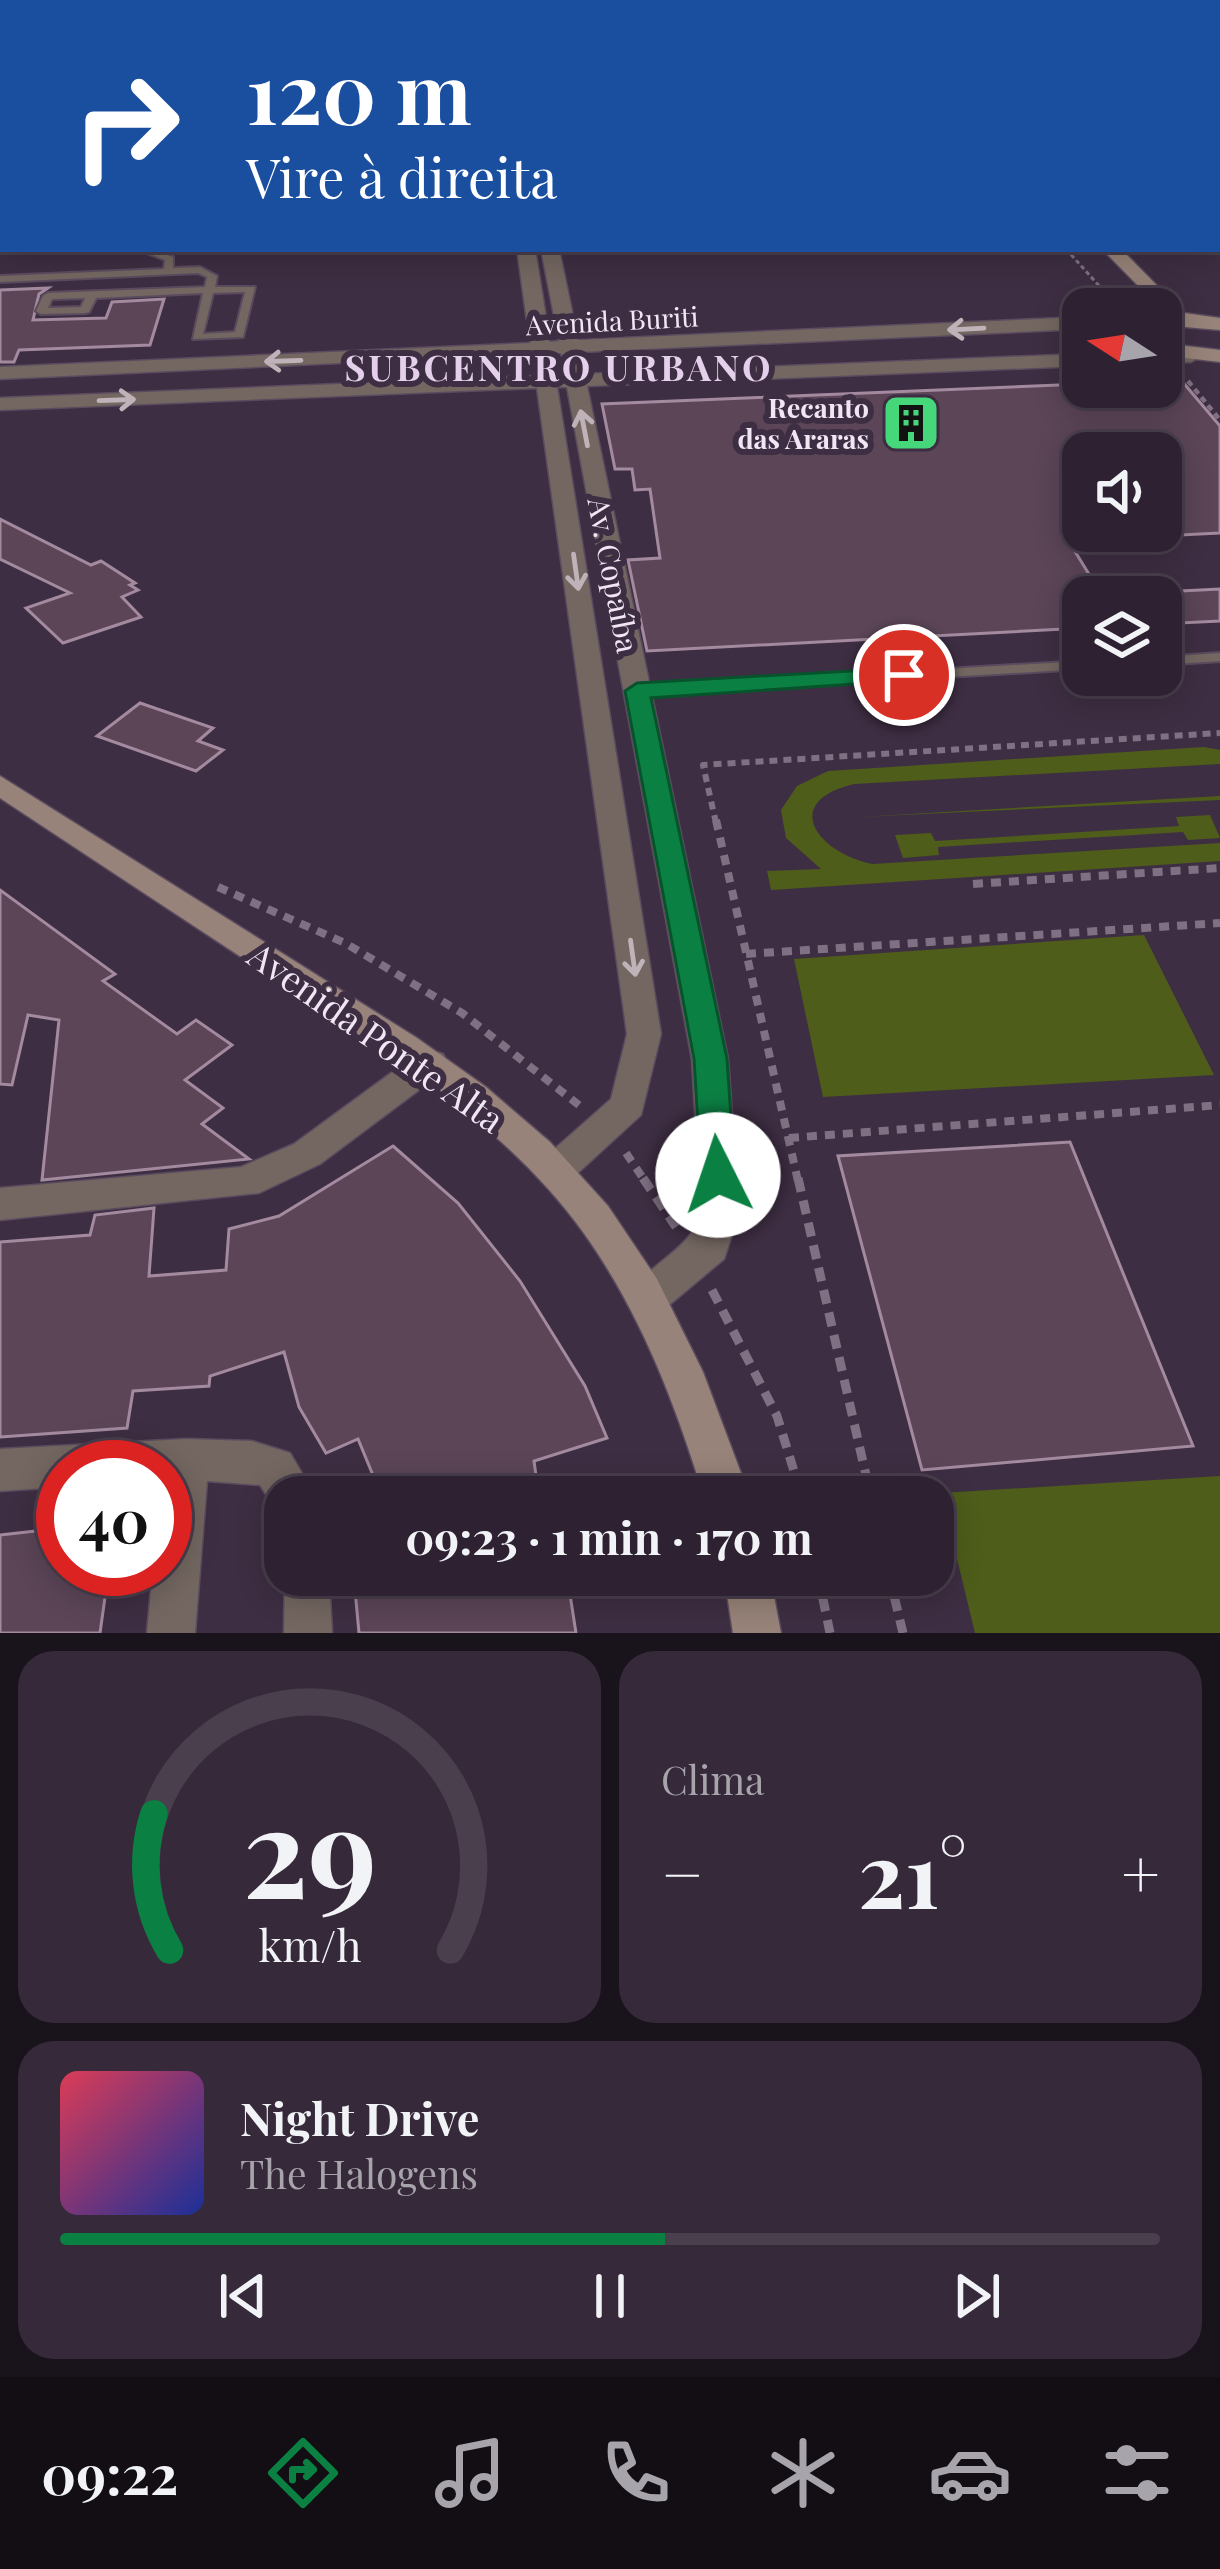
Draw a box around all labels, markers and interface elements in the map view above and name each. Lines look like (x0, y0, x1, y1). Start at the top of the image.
text: 120 m (246, 34, 472, 146)
icon: right (48, 48, 204, 204)
text: Vire à direita (246, 141, 557, 213)
north arrow (1062, 288, 1182, 408)
map controls (1062, 288, 1182, 696)
street label: Avenida Buriti (524, 297, 699, 343)
one-way arrow (947, 318, 986, 341)
district label: SUBCENTRO URBANO (344, 342, 774, 390)
one-way arrow (264, 350, 303, 373)
one-way arrow (97, 388, 136, 411)
place label: Recanto das Araras (737, 389, 869, 456)
building icon: Recanto das Araras (880, 392, 942, 454)
one-way arrow (572, 409, 594, 448)
button: sound (1062, 432, 1182, 552)
street label: Av. Copaíba (579, 493, 649, 656)
one-way arrow (565, 552, 588, 591)
button: layers (1062, 576, 1182, 696)
pin (853, 624, 955, 726)
icon: arrive (871, 642, 937, 708)
street label: Avenida Ponte Alta (239, 929, 514, 1142)
one-way arrow (622, 937, 645, 976)
position arrow (655, 1112, 781, 1238)
speed limit sign: 40 (36, 1440, 192, 1596)
text: 09:23 · 1 min · 170 m (405, 1506, 813, 1566)
text: Clima (661, 1753, 764, 1805)
text: 29 (242, 1764, 377, 1930)
text: 21° (858, 1812, 967, 1932)
text: − (661, 1828, 704, 1916)
text: + (1121, 1828, 1160, 1916)
text: km/h (258, 1916, 361, 1973)
text: Night Drive (240, 2087, 479, 2147)
text: The Halogens (240, 2147, 478, 2199)
icon: previous (210, 2263, 276, 2329)
icon: pause (577, 2263, 643, 2329)
icon: next (944, 2263, 1010, 2329)
icon: directions (261, 2431, 345, 2515)
icon: music (428, 2431, 512, 2515)
icon: phone (594, 2431, 678, 2515)
icon: climate (761, 2431, 845, 2515)
icon: car (928, 2431, 1012, 2515)
icon: filters (1095, 2431, 1179, 2515)
text: 09:22 (41, 2437, 178, 2509)

